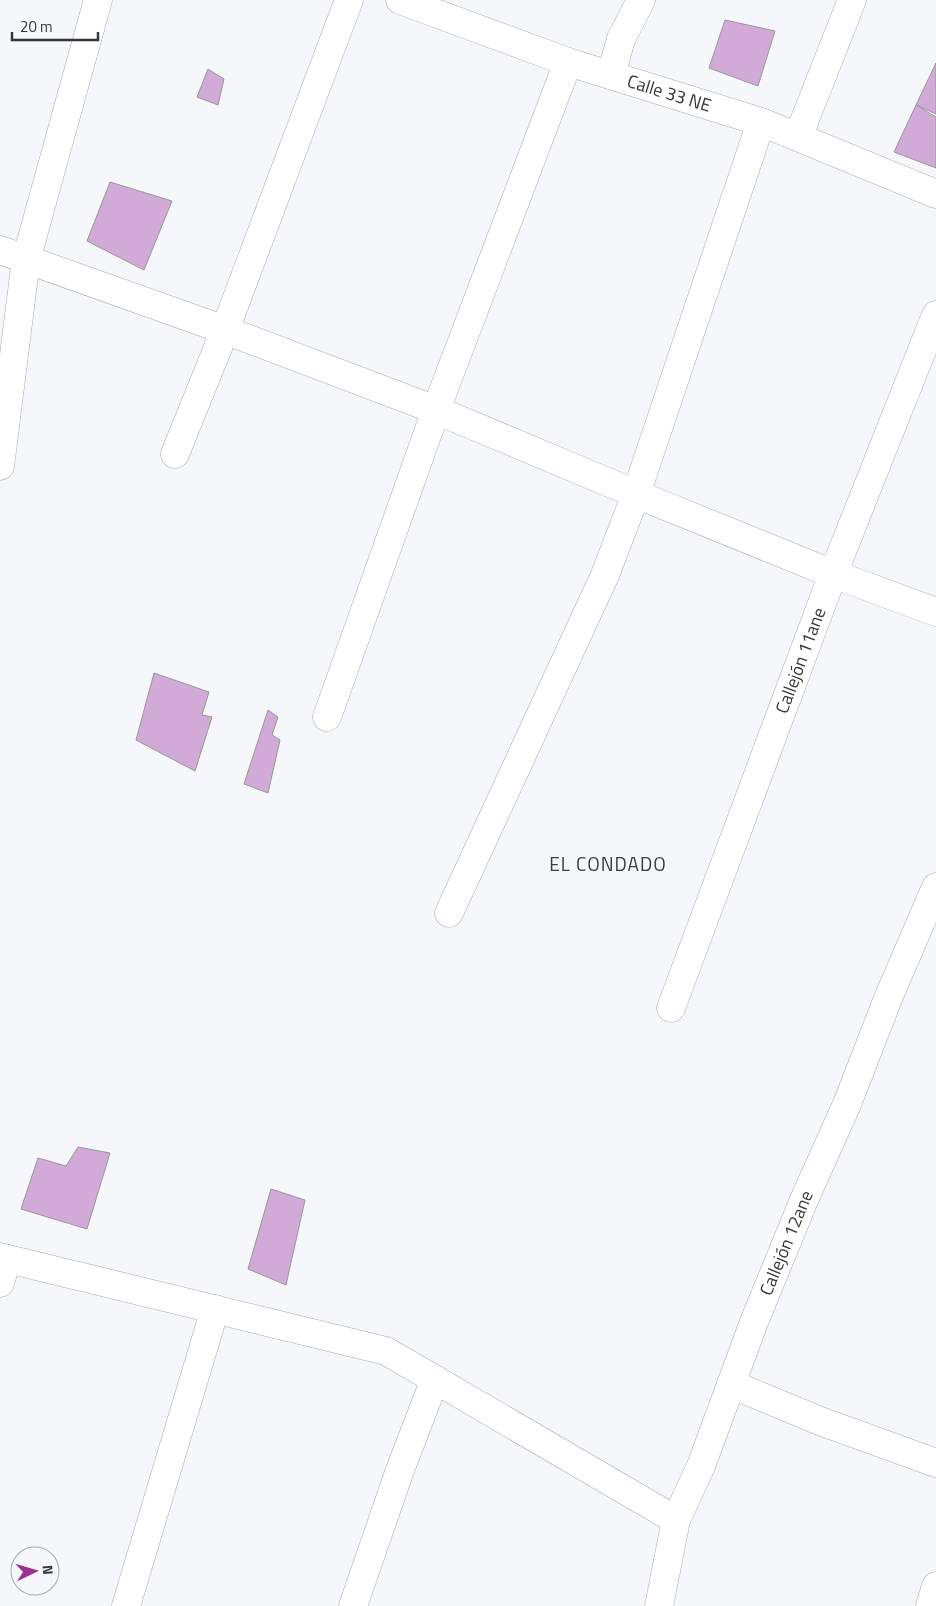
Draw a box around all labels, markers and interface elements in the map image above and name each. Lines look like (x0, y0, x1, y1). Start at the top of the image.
scale bar (12, 10, 99, 42)
text: 20 m (20, 15, 53, 38)
street label: Calle 33 NE (624, 67, 715, 119)
street label: Callejón 11ane (768, 603, 832, 717)
district label: EL CONDADO (549, 849, 667, 878)
street label: Callejón 12ane (752, 1186, 820, 1299)
north arrow (10, 1546, 60, 1596)
text: N (38, 1564, 59, 1576)

